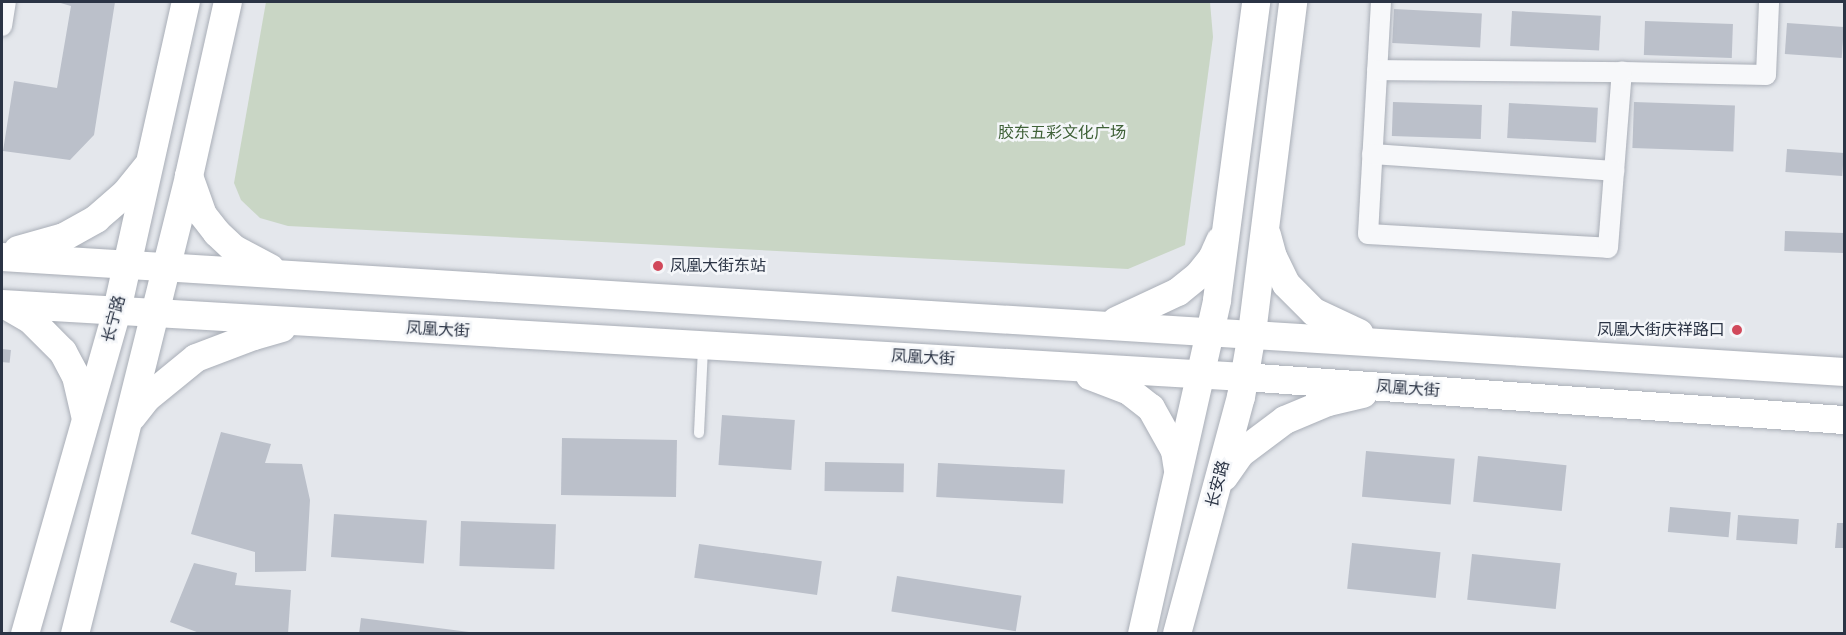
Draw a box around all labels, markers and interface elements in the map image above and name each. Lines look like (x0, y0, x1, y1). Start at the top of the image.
park label: 胶东五彩文化广场 (998, 123, 1126, 143)
place label: 凤凰大街东站 (670, 256, 766, 276)
marker: 凤凰大街东站 (651, 259, 665, 273)
street label: 长宁路 (99, 293, 129, 345)
street label: 凤凰大街 (406, 319, 470, 341)
place label: 凤凰大街庆祥路口 (1597, 320, 1725, 340)
marker: 凤凰大街庆祥路口 (1730, 323, 1744, 337)
street label: 凤凰大街 (891, 347, 955, 369)
street label: 凤凰大街 (1375, 377, 1441, 401)
street label: 长安路 (1203, 458, 1233, 510)

